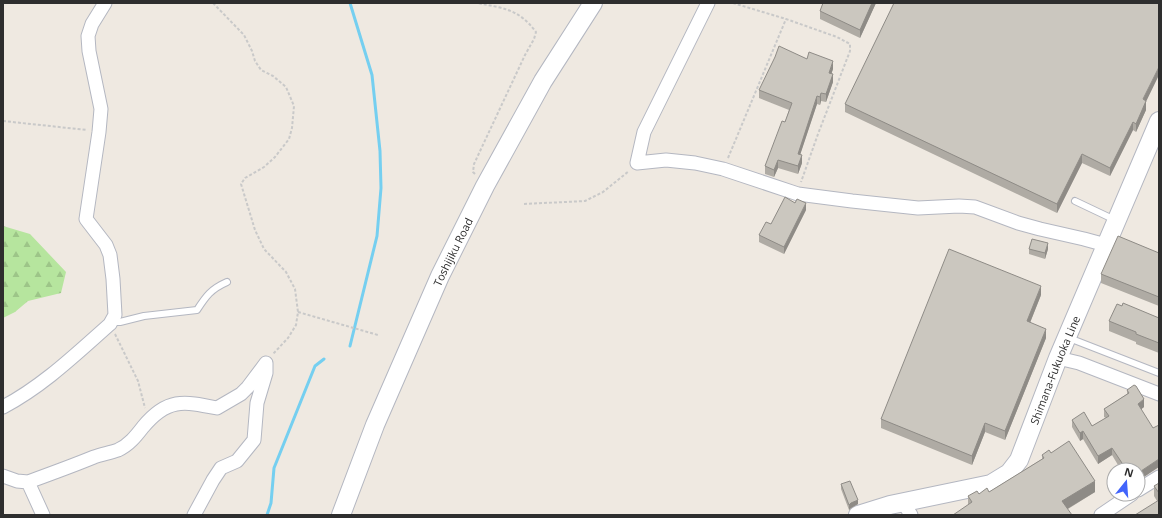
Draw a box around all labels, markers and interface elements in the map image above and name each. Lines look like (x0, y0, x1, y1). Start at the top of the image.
street label: Toshijiku Road (429, 215, 476, 288)
street label: Shimana-Fukuoka Line (1026, 313, 1083, 426)
north arrow (1106, 462, 1146, 502)
text: N (1123, 463, 1136, 480)

